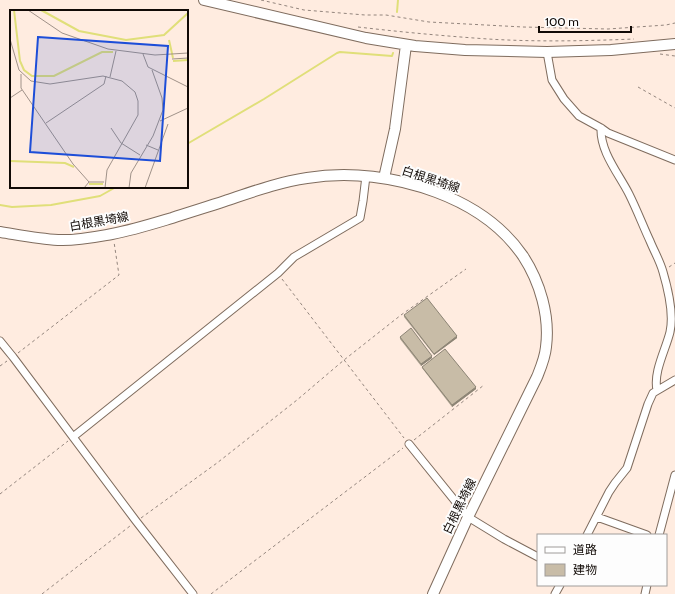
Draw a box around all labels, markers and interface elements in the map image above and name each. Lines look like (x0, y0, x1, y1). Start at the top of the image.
scale bar (539, 8, 631, 34)
inset map (10, 10, 188, 188)
text: 100 m (545, 14, 579, 29)
street label: 白根黒埼線 (400, 163, 462, 195)
street label: 白根黒埼線 (68, 208, 130, 234)
street label: 白根黒埼線 (439, 476, 479, 536)
legend (537, 534, 667, 586)
text: 道路 (573, 542, 597, 557)
text: 建物 (573, 562, 597, 577)

